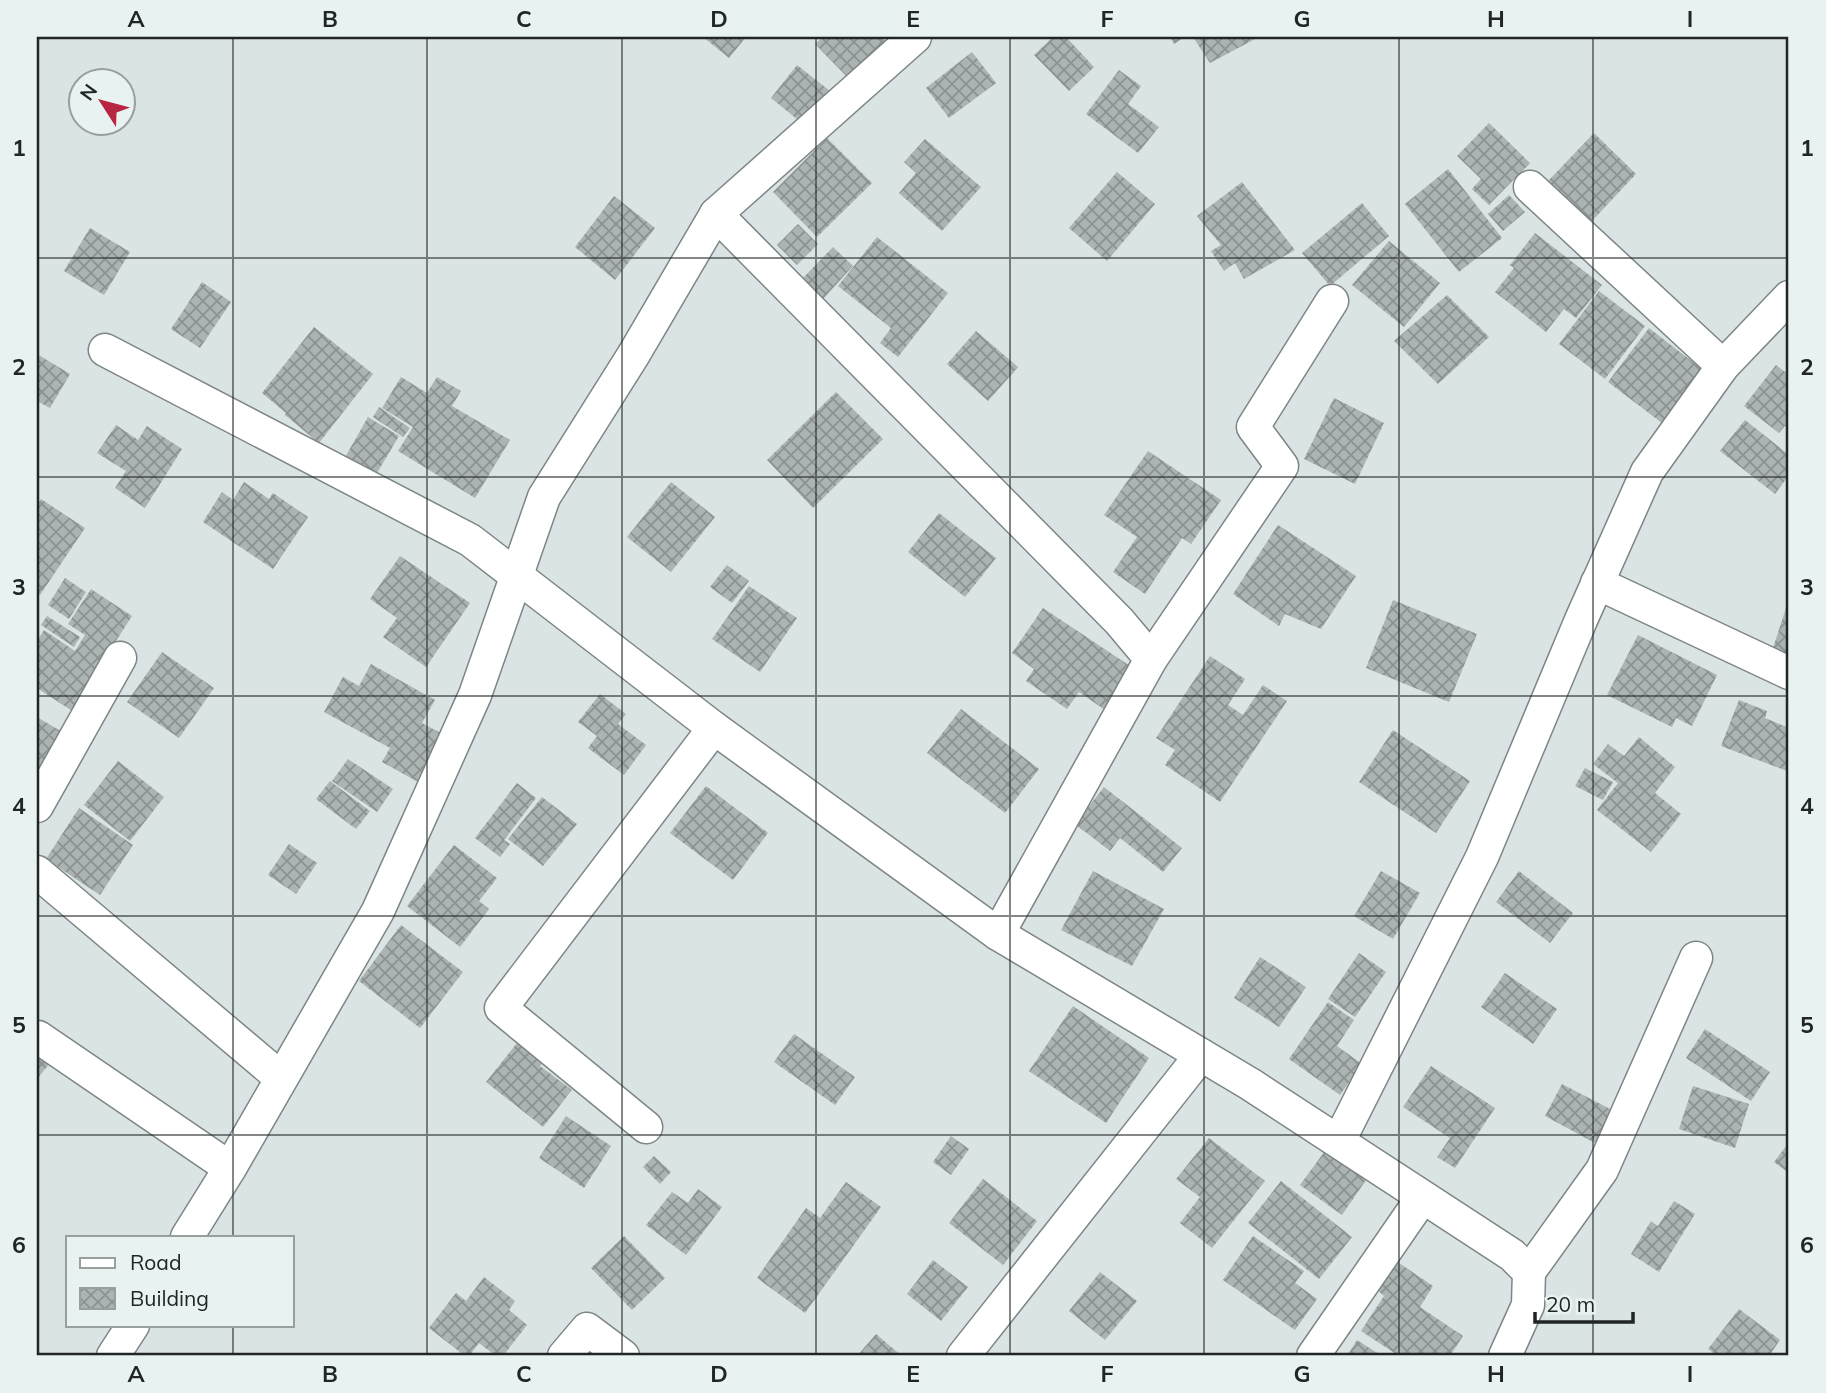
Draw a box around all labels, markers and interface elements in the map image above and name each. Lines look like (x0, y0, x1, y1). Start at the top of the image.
text: A (127, 4, 145, 33)
text: B (322, 4, 338, 33)
text: C (516, 4, 532, 33)
text: D (710, 4, 728, 33)
text: E (906, 4, 920, 33)
text: F (1100, 4, 1114, 33)
text: G (1293, 4, 1311, 33)
text: H (1487, 4, 1505, 33)
text: I (1687, 4, 1693, 33)
north arrow (66, 66, 136, 136)
text: N (74, 79, 102, 105)
text: 1 (12, 133, 26, 162)
text: 1 (1800, 133, 1814, 162)
text: 2 (12, 352, 26, 381)
text: 2 (1800, 352, 1814, 381)
text: 3 (12, 572, 26, 601)
text: 3 (1800, 572, 1814, 601)
text: 4 (12, 791, 26, 820)
text: 4 (1800, 791, 1814, 820)
text: 5 (12, 1010, 26, 1039)
text: 5 (1800, 1010, 1814, 1039)
text: 6 (12, 1230, 26, 1259)
text: 6 (1800, 1230, 1814, 1259)
legend (66, 1236, 294, 1326)
text: Road (130, 1249, 181, 1275)
scale bar (1535, 1281, 1633, 1325)
text: Building (130, 1285, 209, 1311)
text: 20 m (1546, 1291, 1595, 1317)
text: A (127, 1359, 145, 1388)
text: B (322, 1359, 338, 1388)
text: C (516, 1359, 532, 1388)
text: D (710, 1359, 728, 1388)
text: E (906, 1359, 920, 1388)
text: F (1100, 1359, 1114, 1388)
text: G (1293, 1359, 1311, 1388)
text: H (1487, 1359, 1505, 1388)
text: I (1687, 1359, 1693, 1388)

